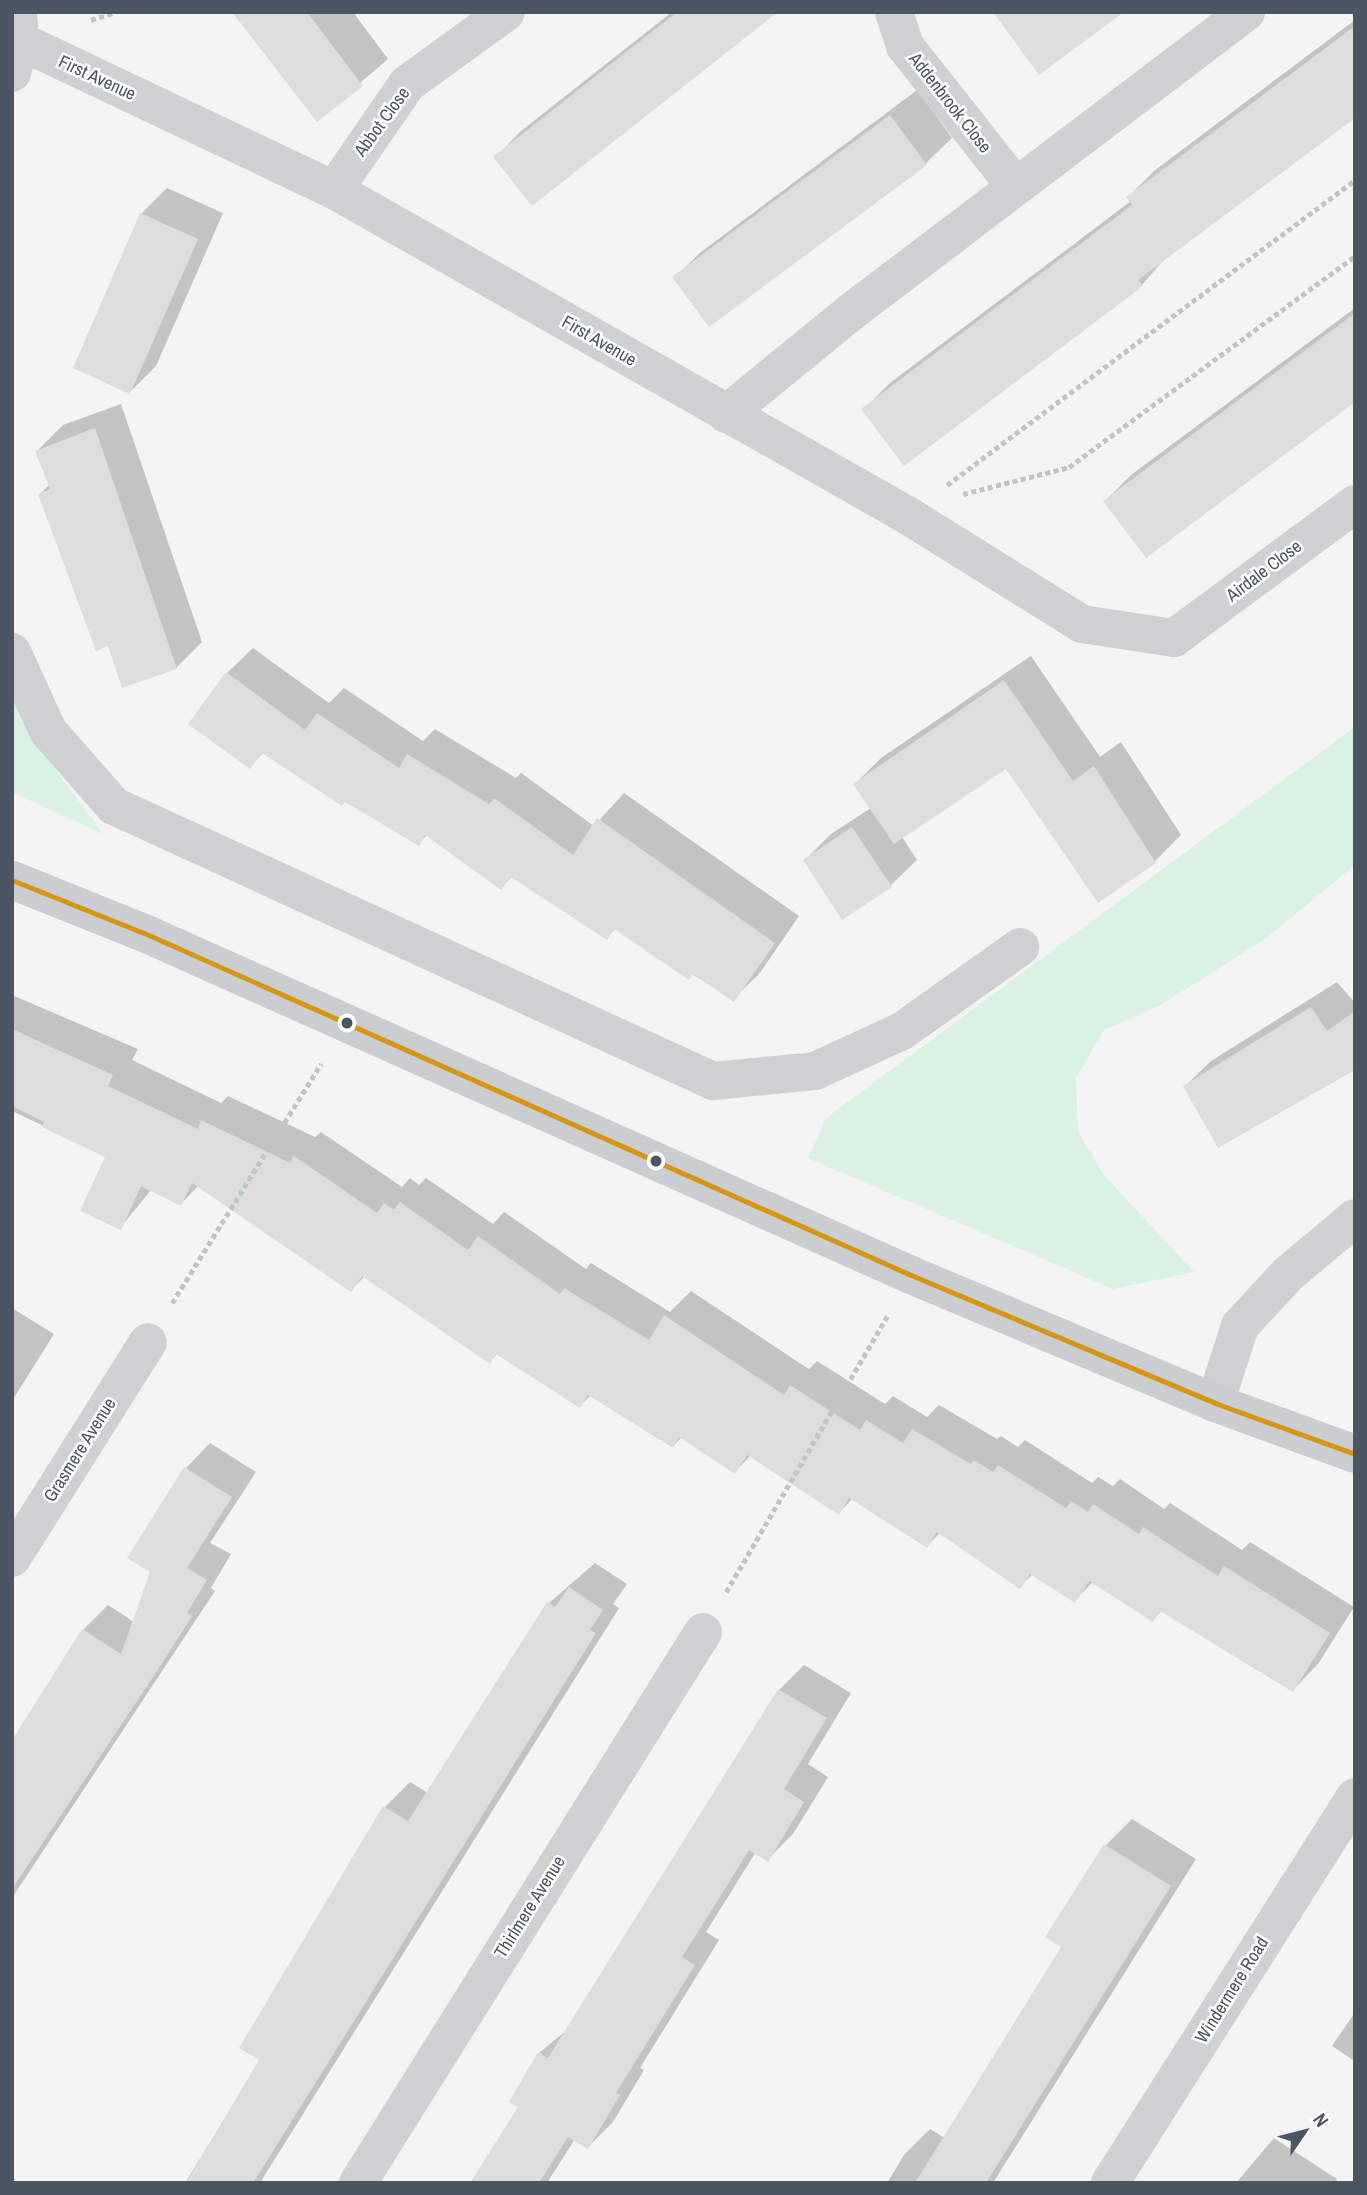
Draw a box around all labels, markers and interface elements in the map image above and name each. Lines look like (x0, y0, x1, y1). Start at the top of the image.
street label: Addenbrook Close (904, 49, 996, 157)
street label: First Avenue (55, 51, 139, 105)
street label: Abbot Close (350, 83, 414, 161)
street label: First Avenue (557, 311, 641, 371)
street label: Airdale Close (1222, 536, 1306, 606)
unlabelled marker (340, 1016, 354, 1030)
unlabelled marker (649, 1154, 663, 1168)
street label: Grasmere Avenue (39, 1394, 121, 1506)
street label: Thirlmere Avenue (490, 1852, 570, 1962)
street label: Windermere Road (1191, 1933, 1273, 2047)
north arrow (1269, 2097, 1339, 2167)
text: N (1307, 2108, 1335, 2132)

